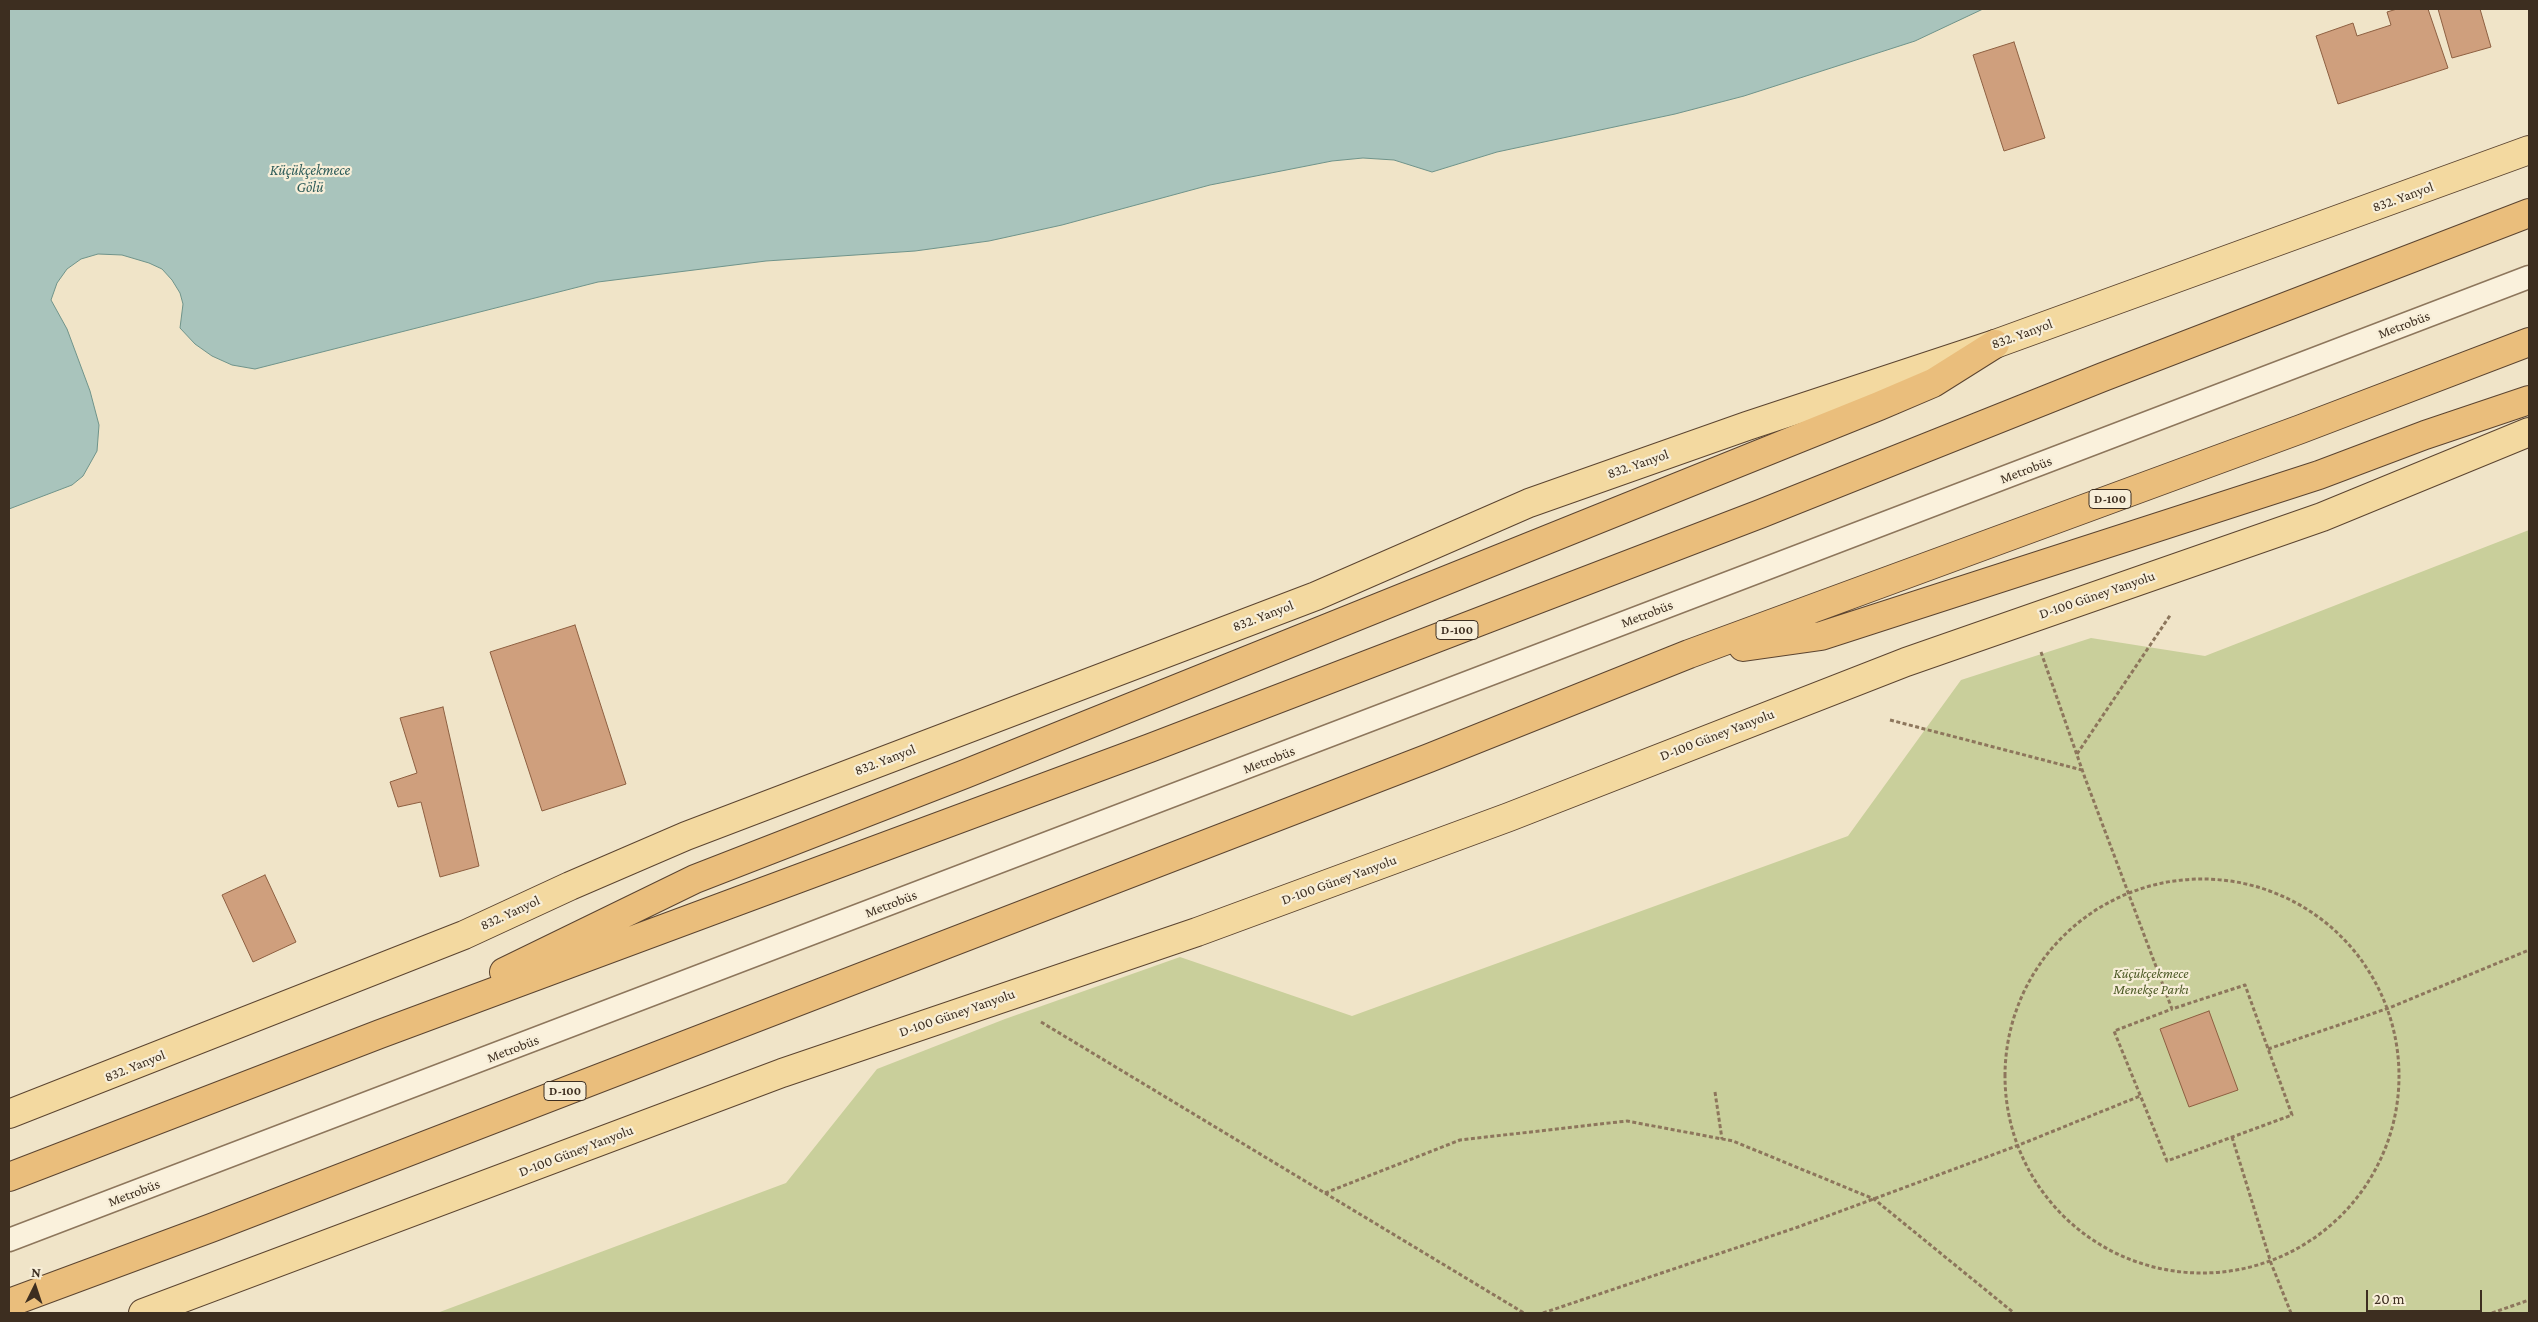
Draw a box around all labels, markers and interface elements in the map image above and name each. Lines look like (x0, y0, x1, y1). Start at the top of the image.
water label: Küçükçekmece Gölü (270, 161, 350, 196)
street label: 832. Yanyol (2370, 178, 2436, 216)
street label: Metrobüs (2376, 307, 2432, 343)
street label: 832. Yanyol (1989, 315, 2055, 353)
street label: 832. Yanyol (1605, 446, 1671, 482)
street label: Metrobüs (1998, 452, 2054, 488)
road number: D-100 (2089, 489, 2131, 508)
street label: D-100 Güney Yanyolu (2037, 567, 2157, 623)
street label: Metrobüs (1619, 596, 1675, 632)
street label: 832. Yanyol (1230, 597, 1296, 635)
road number: D-100 (1436, 620, 1478, 640)
street label: D-100 Güney Yanyolu (1657, 705, 1777, 765)
street label: 832. Yanyol (852, 741, 918, 779)
street label: Metrobüs (1241, 742, 1297, 778)
street label: D-100 Güney Yanyolu (1279, 851, 1399, 909)
street label: Metrobüs (863, 886, 919, 922)
street label: 832. Yanyol (478, 892, 542, 934)
park label: Küçükçekmece Menekşe Parkı (2113, 966, 2189, 999)
street label: D-100 Güney Yanyolu (897, 985, 1017, 1041)
street label: Metrobüs (485, 1031, 541, 1067)
street label: 832. Yanyol (102, 1046, 168, 1086)
road number: D-100 (544, 1082, 586, 1100)
street label: D-100 Güney Yanyolu (516, 1121, 636, 1181)
street label: Metrobüs (106, 1175, 162, 1211)
north arrow (10, 1262, 60, 1312)
text: N (31, 1264, 41, 1280)
scale bar (2368, 1280, 2484, 1312)
text: 20 m (2374, 1291, 2405, 1307)

